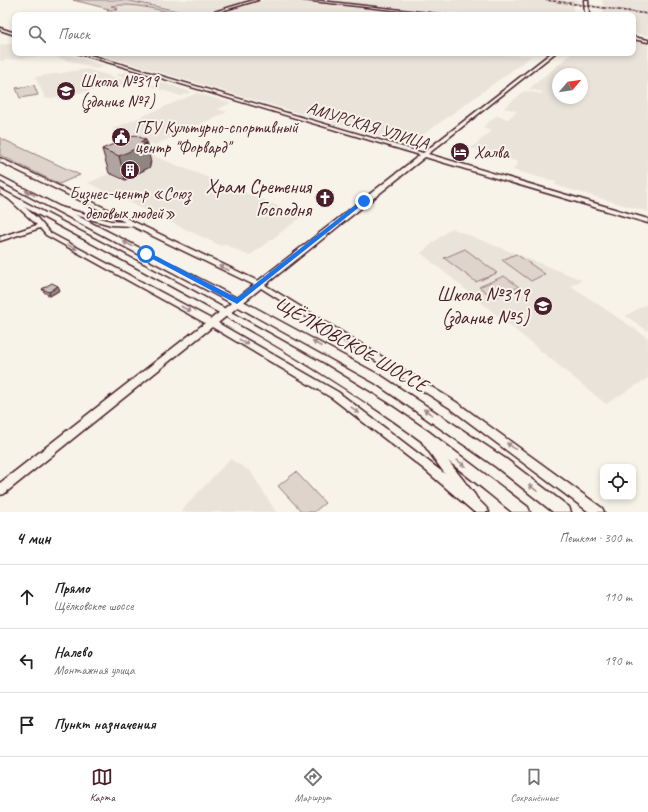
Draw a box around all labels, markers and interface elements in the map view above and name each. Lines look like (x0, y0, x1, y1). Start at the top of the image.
search box (12, 12, 636, 56)
icon: search (26, 23, 48, 45)
text: Поиск (58, 25, 90, 44)
north arrow (552, 68, 588, 104)
place label: Школа №319 (здание №7) (80, 71, 160, 113)
school or university icon: Школа №319 (здание №7) (55, 80, 77, 102)
street label: АМУРСКАЯ УЛИЦА (305, 97, 432, 154)
place label: ГБУ Культурно-спортивный центр "Форвард" (135, 117, 299, 158)
public building icon: ГБУ Культурно-спортивный центр "Форвард" (110, 126, 132, 148)
hotel icon: Халва (449, 141, 471, 163)
place label: Халва (474, 142, 510, 163)
building icon: Бизнес-центр «Союз деловых людей» (119, 159, 141, 181)
place label: Храм Сретения Господня (206, 174, 313, 222)
place label: Бизнес-центр «Союз деловых людей» (69, 183, 192, 224)
church icon: Храм Сретения Господня (314, 187, 336, 209)
one-way arrow (24, 190, 36, 197)
route end (355, 192, 373, 210)
one-way arrow (122, 241, 134, 248)
one-way arrow (66, 244, 78, 251)
route start (137, 245, 155, 263)
one-way arrow (218, 265, 229, 271)
place label: Школа №319 (здание №5) (437, 282, 531, 331)
street label: ЩЁЛКОВСКОЕ ШОССЕ (271, 291, 435, 400)
school or university icon: Школа №319 (здание №5) (532, 295, 554, 317)
one-way arrow (181, 306, 192, 313)
one-way arrow (238, 338, 250, 345)
one-way arrow (311, 341, 323, 348)
one-way arrow (349, 406, 360, 414)
one-way arrow (423, 408, 433, 416)
one-way arrow (506, 442, 517, 450)
one-way arrow (456, 459, 466, 467)
map controls (600, 464, 636, 500)
button: locate (600, 464, 636, 500)
one-way arrow (528, 484, 539, 492)
text: 4 мин (16, 528, 51, 549)
text: Пешком · 300 m (559, 530, 632, 546)
text: Прямо (54, 579, 90, 598)
icon: ahead (16, 586, 38, 608)
text: 110 m (604, 589, 632, 605)
text: Щёлковское шоссе (54, 598, 133, 614)
text: Налево (54, 643, 92, 662)
icon: left (16, 650, 38, 672)
text: 190 m (604, 653, 632, 669)
text: Монтажная улица (54, 662, 135, 678)
icon: arrive (16, 714, 38, 736)
text: Пункт назначения (54, 715, 156, 734)
tab: Карта (90, 766, 115, 804)
tab: Маршрут (295, 766, 331, 804)
tab: Сохранённые (510, 766, 558, 804)

